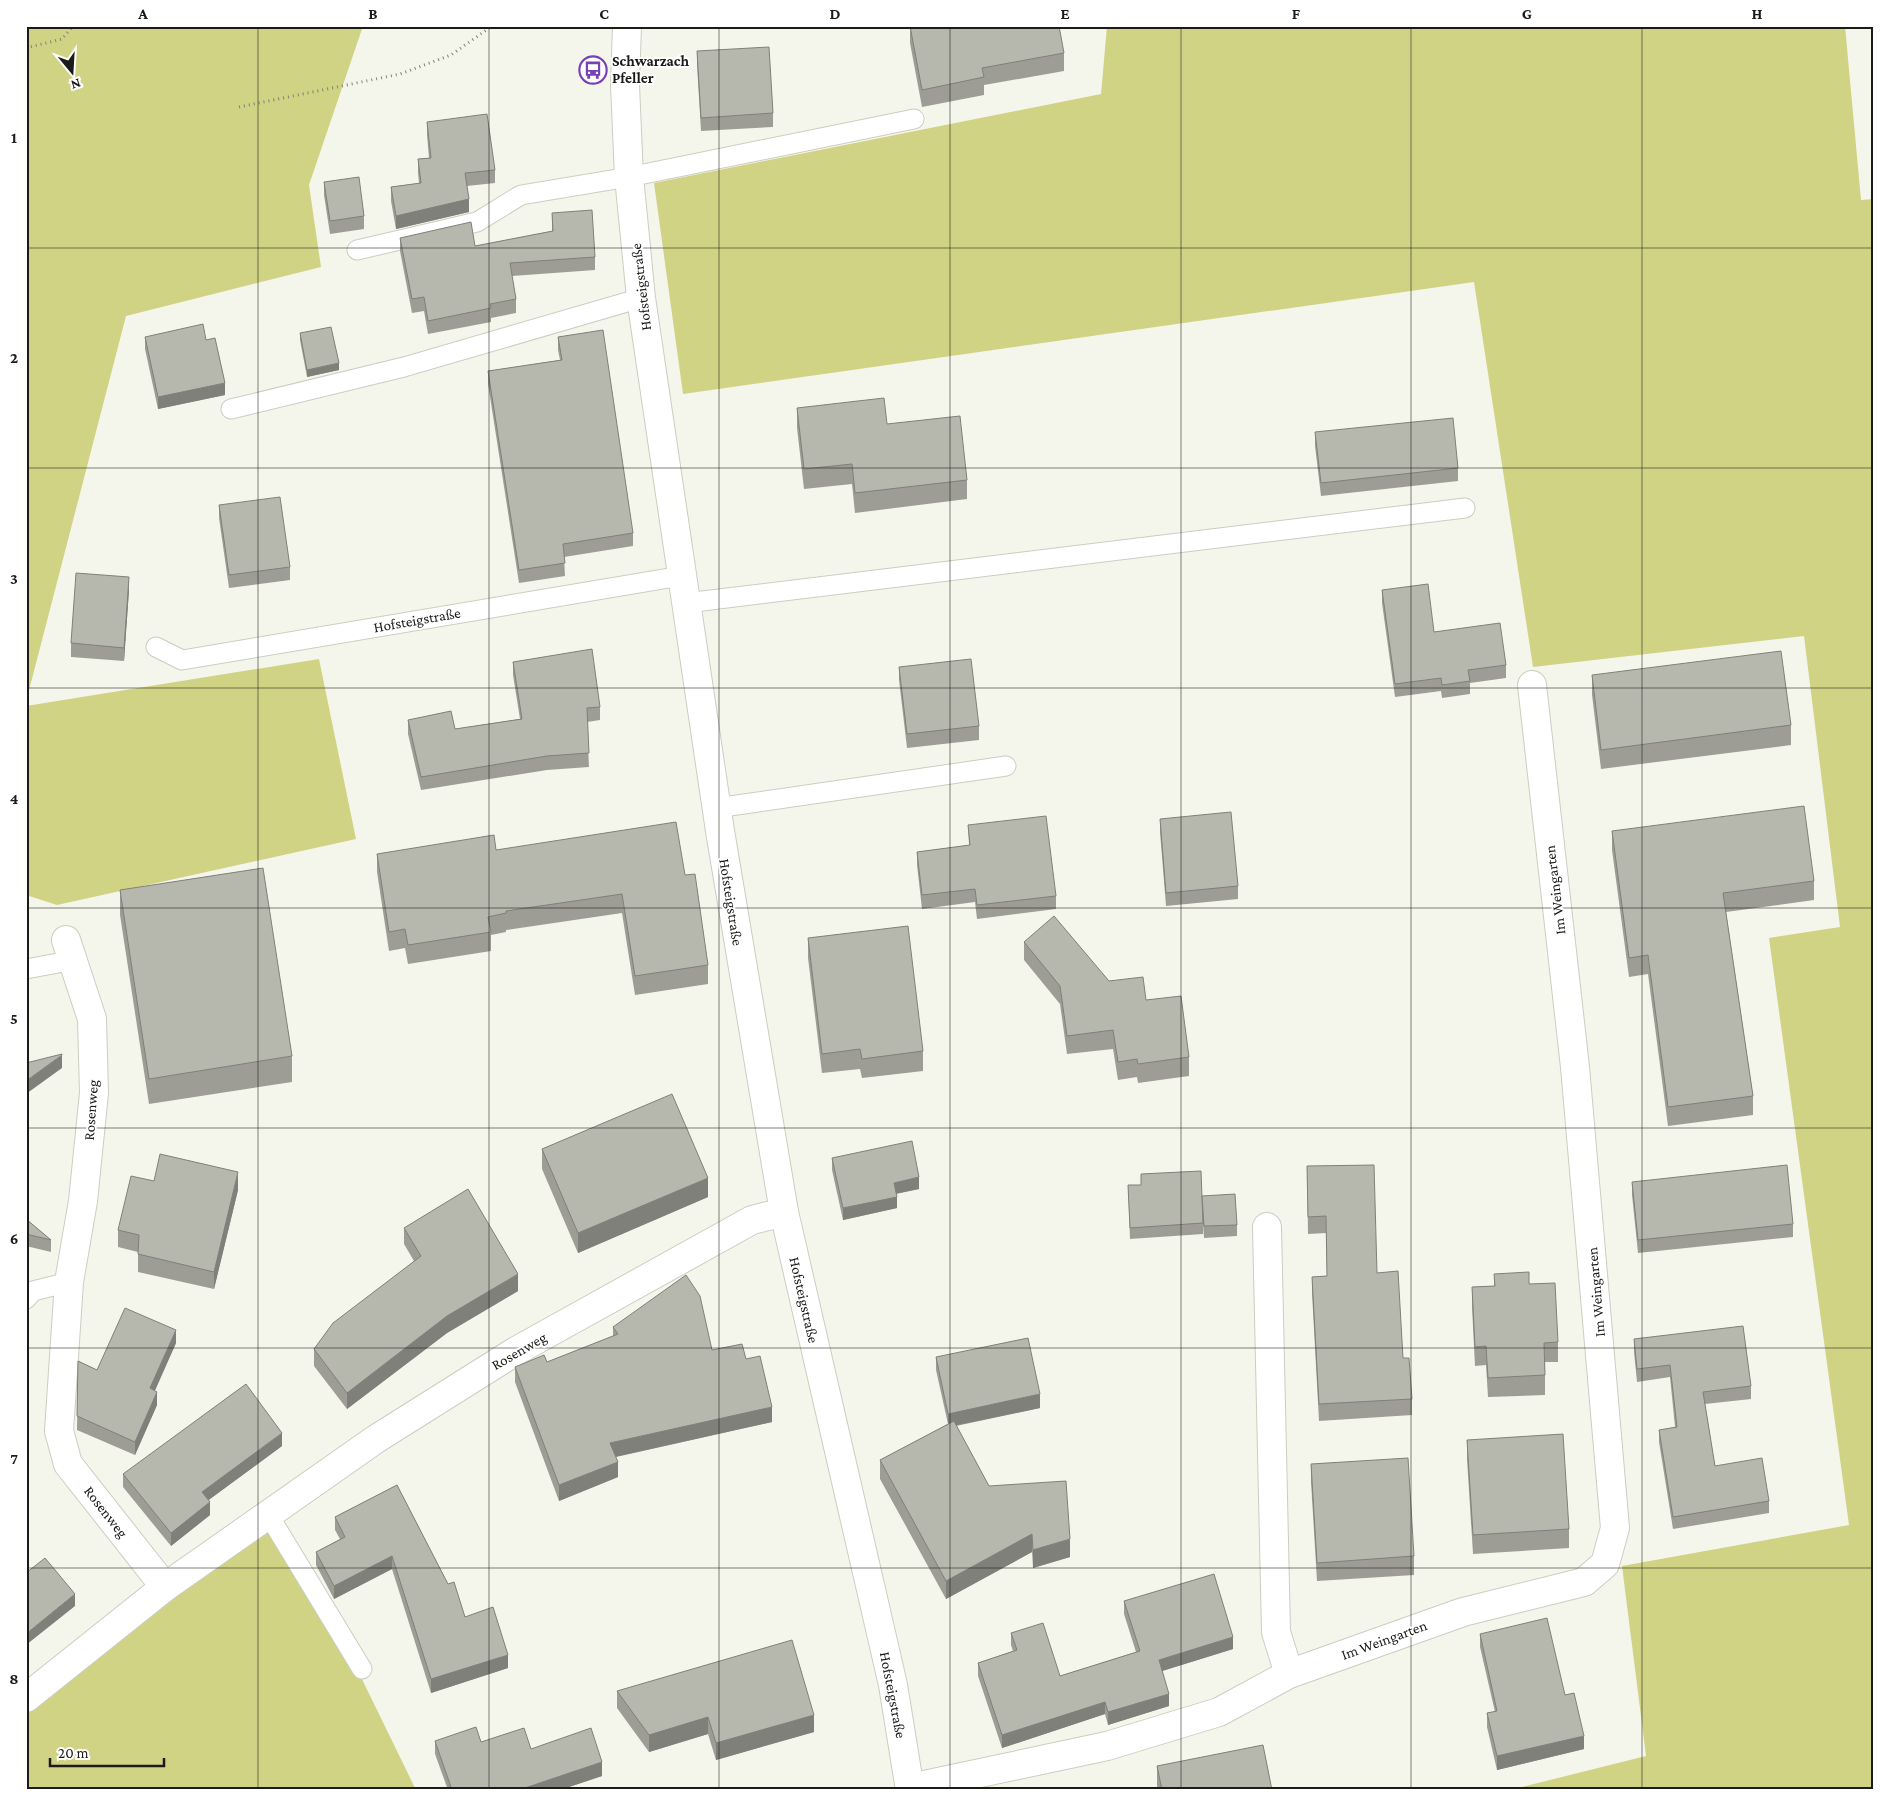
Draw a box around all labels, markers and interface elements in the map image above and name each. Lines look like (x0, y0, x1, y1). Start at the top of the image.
text: A (137, 5, 148, 22)
text: B (368, 5, 378, 22)
text: C (599, 5, 609, 22)
text: D (829, 5, 841, 22)
text: E (1060, 5, 1070, 22)
text: F (1292, 5, 1301, 22)
text: G (1522, 5, 1532, 22)
text: H (1752, 5, 1763, 22)
north arrow (48, 48, 98, 98)
place label: Schwarzach Pfeller (612, 53, 689, 86)
bus stop icon: Schwarzach Pfeller (578, 55, 608, 85)
text: N (69, 75, 83, 94)
text: 1 (11, 129, 17, 146)
street label: Hofsteigstraße (628, 242, 655, 332)
text: 2 (10, 349, 18, 366)
text: 3 (10, 570, 18, 587)
street label: Hofsteigstraße (372, 604, 462, 636)
text: 4 (10, 790, 19, 807)
street label: Im Weingarten (1542, 844, 1569, 936)
street label: Hofsteigstraße (715, 857, 746, 947)
text: 5 (10, 1010, 18, 1027)
street label: Rosenweg (81, 1079, 102, 1141)
text: 6 (10, 1230, 18, 1247)
street label: Im Weingarten (1584, 1246, 1609, 1338)
street label: Hofsteigstraße (785, 1255, 822, 1345)
street label: Rosenweg (489, 1329, 550, 1374)
text: 7 (10, 1450, 18, 1467)
street label: Rosenweg (80, 1483, 131, 1542)
street label: Im Weingarten (1339, 1617, 1429, 1664)
street label: Hofsteigstraße (876, 1650, 909, 1740)
text: 8 (9, 1670, 19, 1687)
scale bar (50, 1736, 164, 1768)
text: 20 m (58, 1745, 89, 1761)

